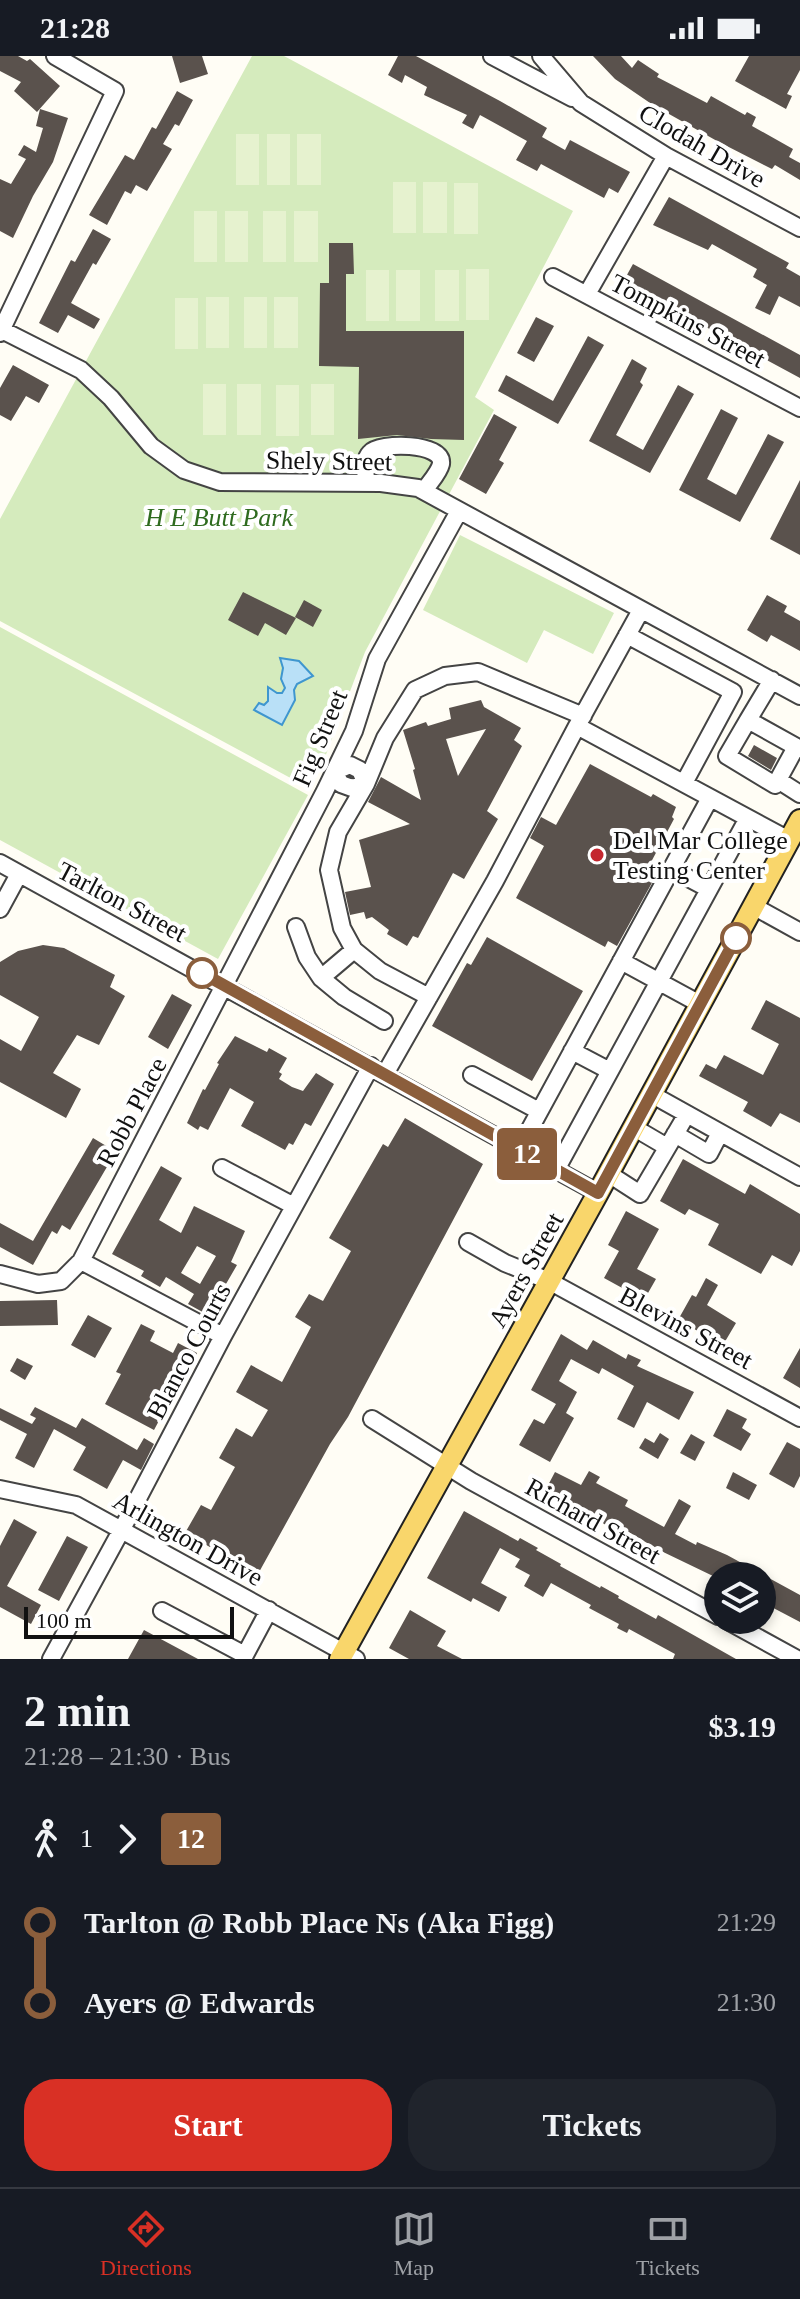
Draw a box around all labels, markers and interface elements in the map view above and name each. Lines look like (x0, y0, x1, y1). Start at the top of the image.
text: 21:28 (40, 11, 110, 44)
street label: Clodah Drive (634, 98, 770, 194)
street label: Tompkins Street (606, 268, 771, 374)
street label: Shely Street (266, 445, 393, 477)
park label: H E Butt Park (144, 503, 293, 532)
street label: Fig Street (287, 685, 354, 791)
place label: Del Mar College Testing Center (613, 826, 788, 885)
marker: Del Mar College Testing Center (588, 846, 606, 864)
street label: Tarlton Street (53, 856, 192, 948)
unlabelled marker (721, 923, 751, 953)
unlabelled marker (187, 958, 217, 988)
street label: Robb Place (91, 1053, 173, 1171)
line badge: 12 (491, 1128, 563, 1180)
text: 12 (513, 1138, 541, 1169)
street label: Ayers Street (483, 1207, 570, 1333)
street label: Blanco Courts (141, 1278, 237, 1424)
street label: Blevins Street (614, 1281, 758, 1376)
street label: Richard Street (521, 1472, 666, 1570)
street label: Arlington Drive (108, 1486, 268, 1592)
map controls (704, 1562, 776, 1634)
button: layers (704, 1562, 776, 1634)
scale bar (24, 1603, 234, 1639)
text: 100 m (36, 1608, 92, 1633)
text: 2 min (24, 1687, 130, 1736)
text: $3.19 (709, 1710, 776, 1743)
text: 21:28 – 21:30 · Bus (24, 1742, 231, 1771)
icon: walk (24, 1817, 68, 1861)
icon: forward (105, 1817, 149, 1861)
text: 12 (177, 1823, 205, 1854)
text: 1 (80, 1824, 93, 1853)
text: Tarlton @ Robb Place Ns (Aka Figg) (84, 1906, 554, 1939)
text: 21:29 (717, 1908, 776, 1937)
text: Ayers @ Edwards (84, 1986, 315, 2019)
text: 21:30 (717, 1988, 776, 2017)
button: Start (24, 2079, 392, 2171)
button: Tickets (408, 2079, 776, 2171)
tab: Directions (100, 2207, 192, 2281)
tab: Map (392, 2207, 436, 2281)
tab: Tickets (636, 2207, 700, 2281)

